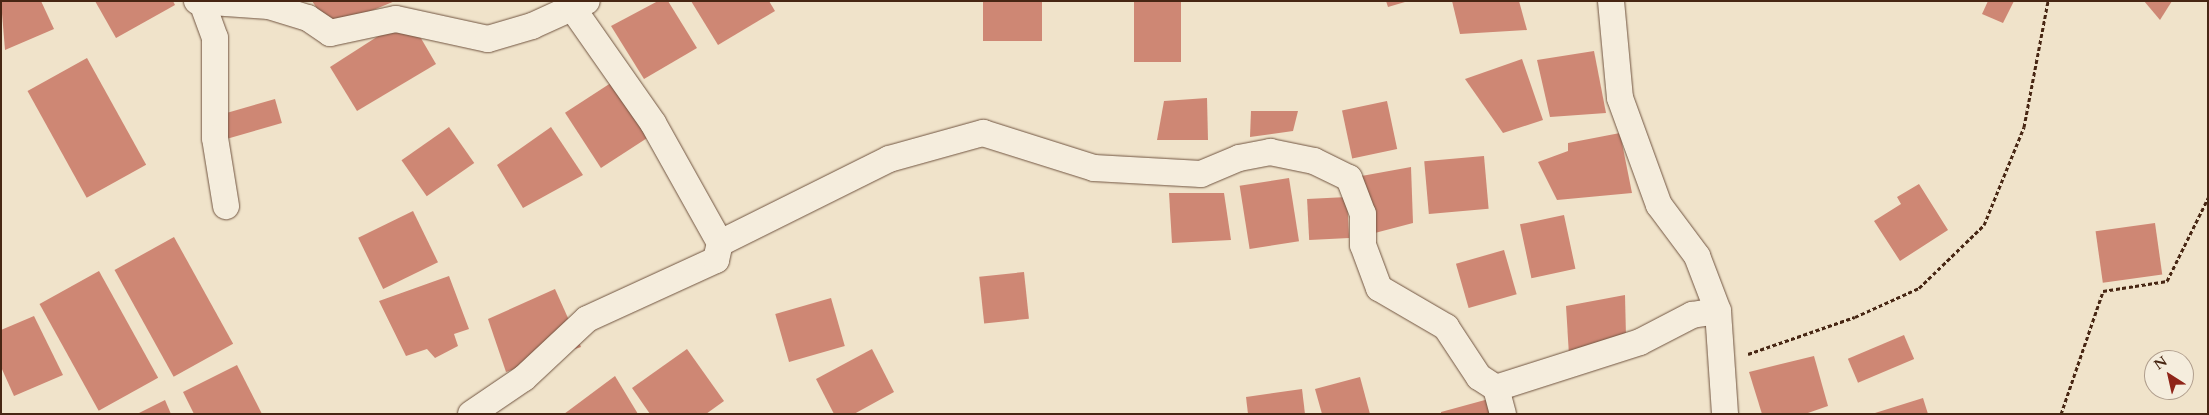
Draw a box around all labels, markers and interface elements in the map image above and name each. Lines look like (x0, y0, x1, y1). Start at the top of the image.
north arrow (2144, 350, 2194, 400)
text: N (2150, 352, 2171, 374)

